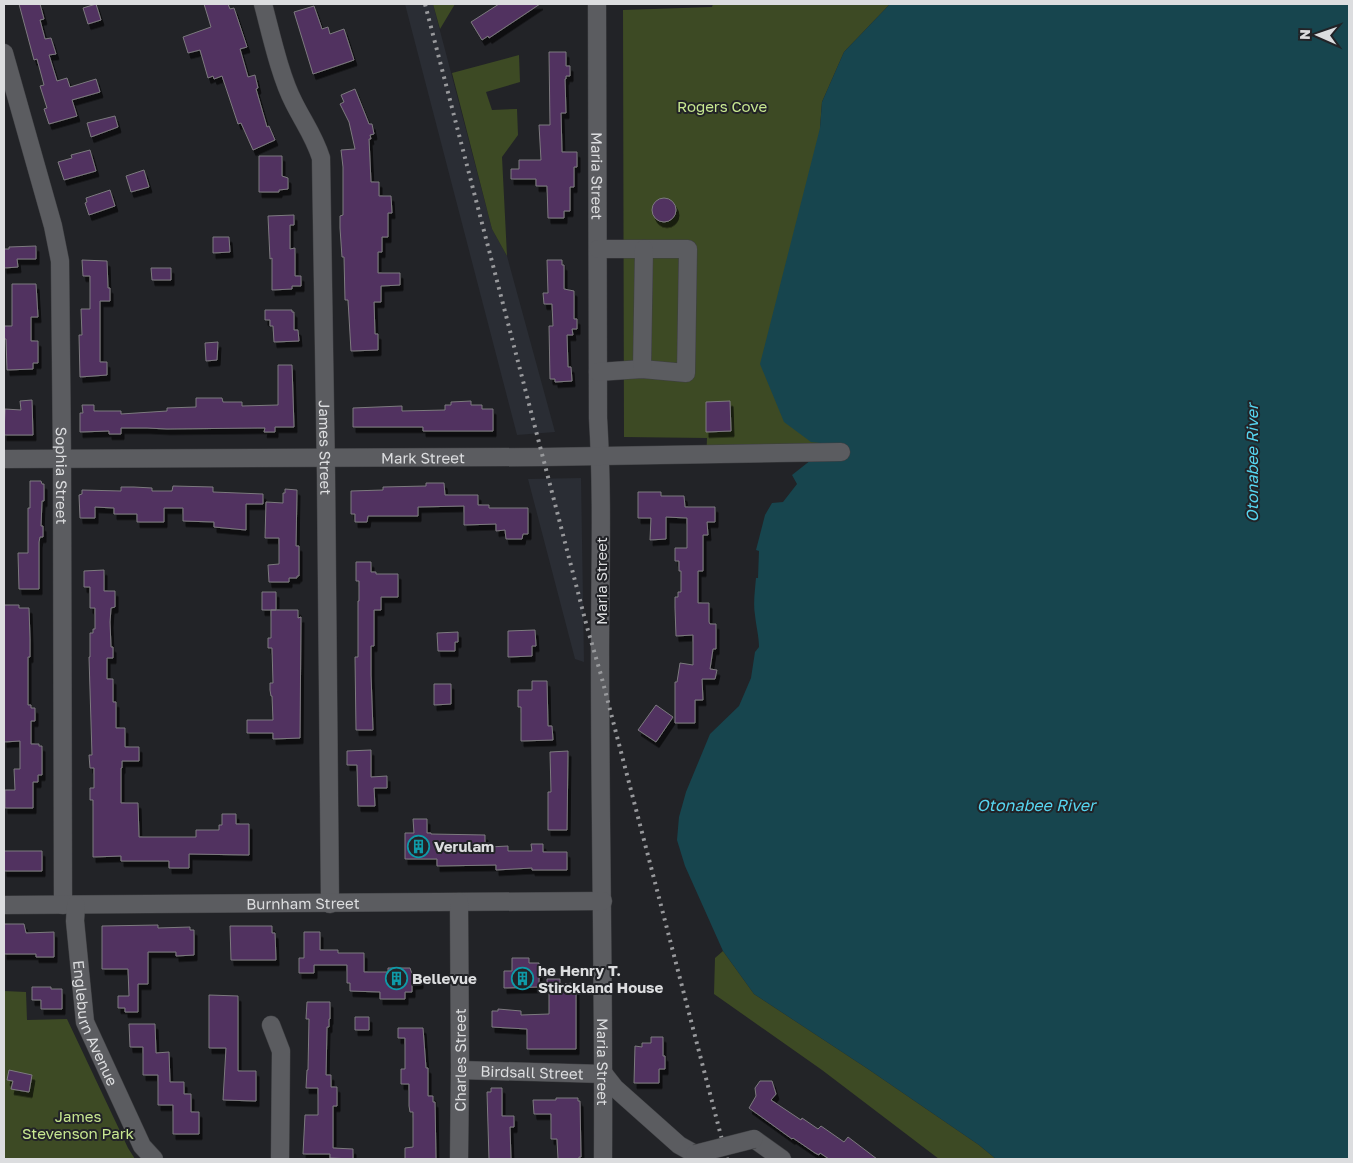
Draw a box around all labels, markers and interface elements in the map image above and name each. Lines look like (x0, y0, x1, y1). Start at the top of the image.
north arrow (1293, 10, 1343, 60)
text: N (1296, 29, 1313, 40)
park label: Rogers Cove (677, 97, 767, 115)
street label: Maria Street (588, 132, 607, 220)
street label: James Street (316, 400, 335, 495)
water label: Otonabee River (1242, 401, 1262, 522)
street label: Sophia Street (53, 426, 71, 524)
street label: Mark Street (381, 448, 465, 467)
street label: Maria Street (592, 537, 610, 625)
water label: Otonabee River (977, 795, 1098, 815)
building icon: Verulam (406, 834, 430, 858)
place label: Verulam (434, 837, 494, 855)
street label: Burnham Street (246, 894, 360, 912)
street label: Engleburn Avenue (70, 959, 122, 1089)
place label: he Henry T. Stirckland House (538, 961, 663, 996)
building icon: Bellevue (384, 966, 408, 990)
building icon: he Henry T. Stirckland House (510, 967, 534, 991)
place label: Bellevue (412, 969, 477, 987)
street label: Charles Street (451, 1008, 469, 1112)
street label: Maria Street (594, 1018, 612, 1106)
street label: Birdsall Street (480, 1062, 584, 1082)
park label: James Stevenson Park (22, 1107, 135, 1142)

